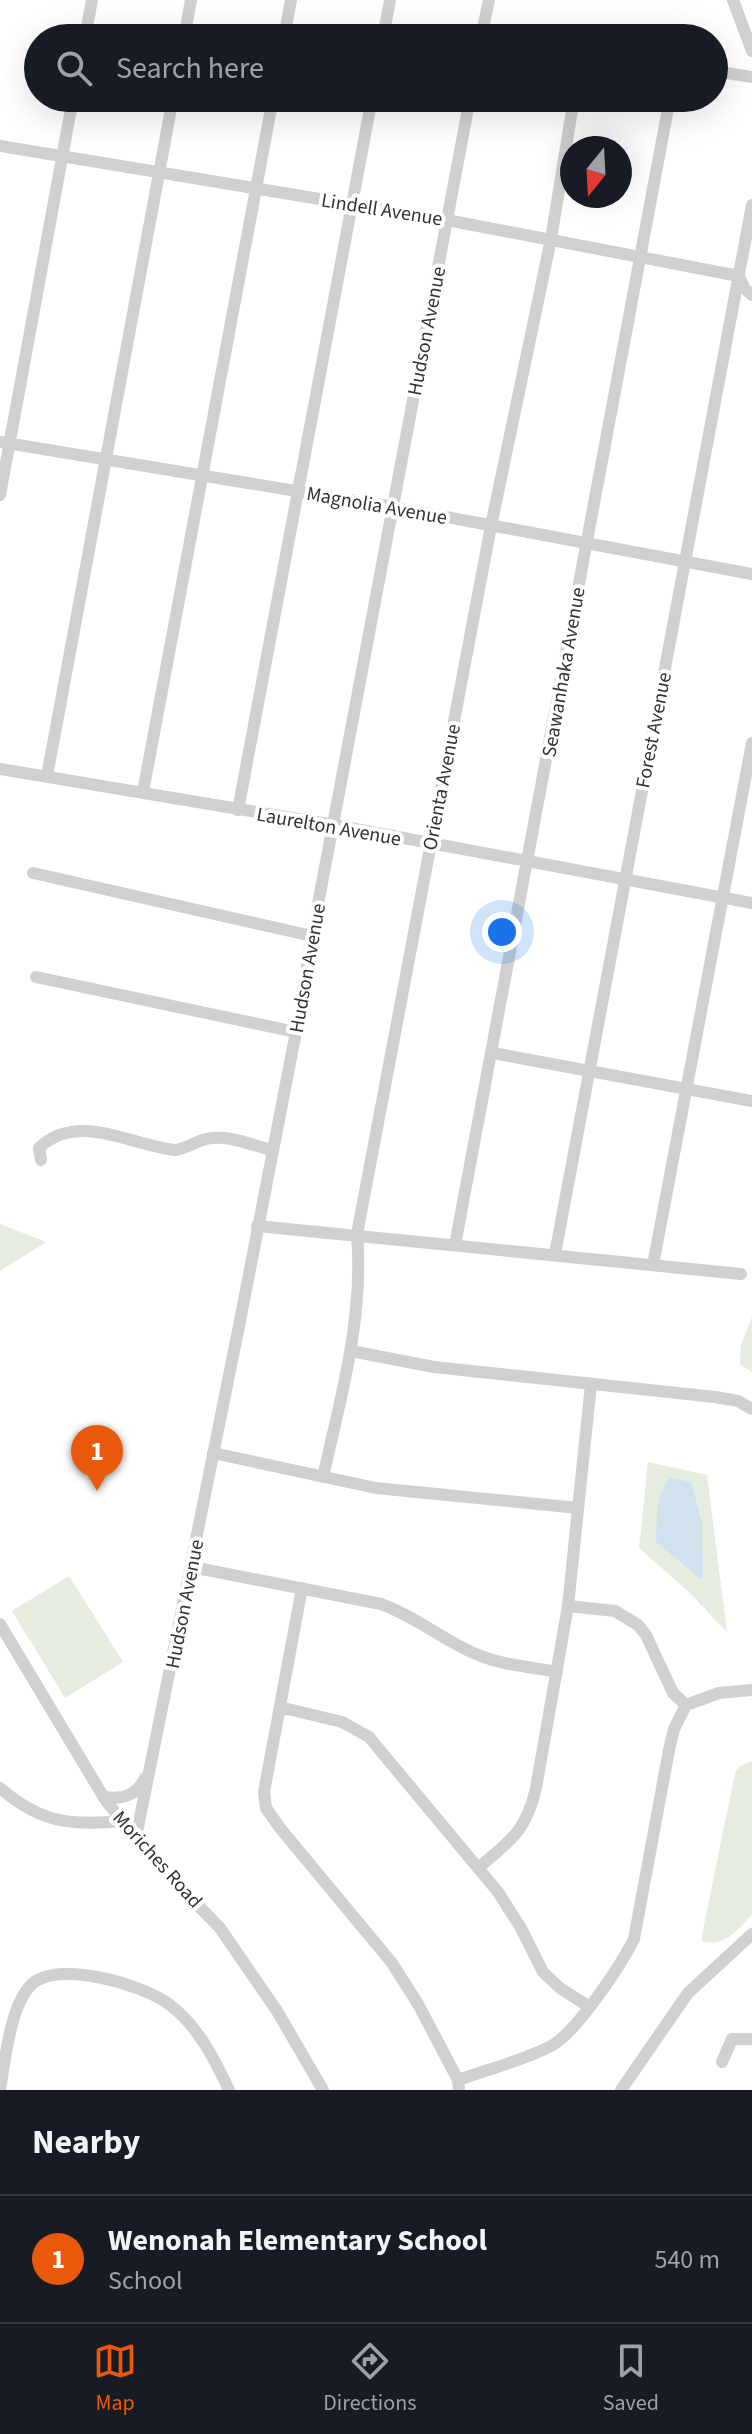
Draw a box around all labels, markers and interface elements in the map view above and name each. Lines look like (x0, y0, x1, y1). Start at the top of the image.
search box (24, 24, 728, 112)
icon: search (52, 46, 96, 90)
text: Search here (116, 47, 264, 90)
north arrow (560, 136, 632, 208)
street label: Lindell Avenue (319, 187, 445, 233)
street label: Hudson Avenue (401, 264, 453, 398)
street label: Magnolia Avenue (304, 480, 449, 532)
street label: Seawanhaka Avenue (535, 585, 593, 759)
street label: Forest Avenue (629, 670, 679, 791)
street label: Orienta Avenue (416, 722, 468, 853)
street label: Laurelton Avenue (254, 800, 403, 853)
street label: Hudson Avenue (283, 901, 333, 1035)
your location (482, 912, 522, 952)
pin: 1 (71, 1425, 123, 1491)
street label: Hudson Avenue (159, 1537, 211, 1671)
street label: Moriches Road (106, 1805, 209, 1915)
text: Nearby (32, 2118, 140, 2167)
text: Wenonah Elementary School (108, 2219, 487, 2262)
text: 1 (51, 2241, 65, 2278)
text: 540 m (654, 2241, 720, 2278)
text: School (108, 2262, 183, 2299)
tab: Map (93, 2339, 137, 2419)
tab: Directions (323, 2339, 416, 2419)
tab: Saved (603, 2339, 659, 2419)

